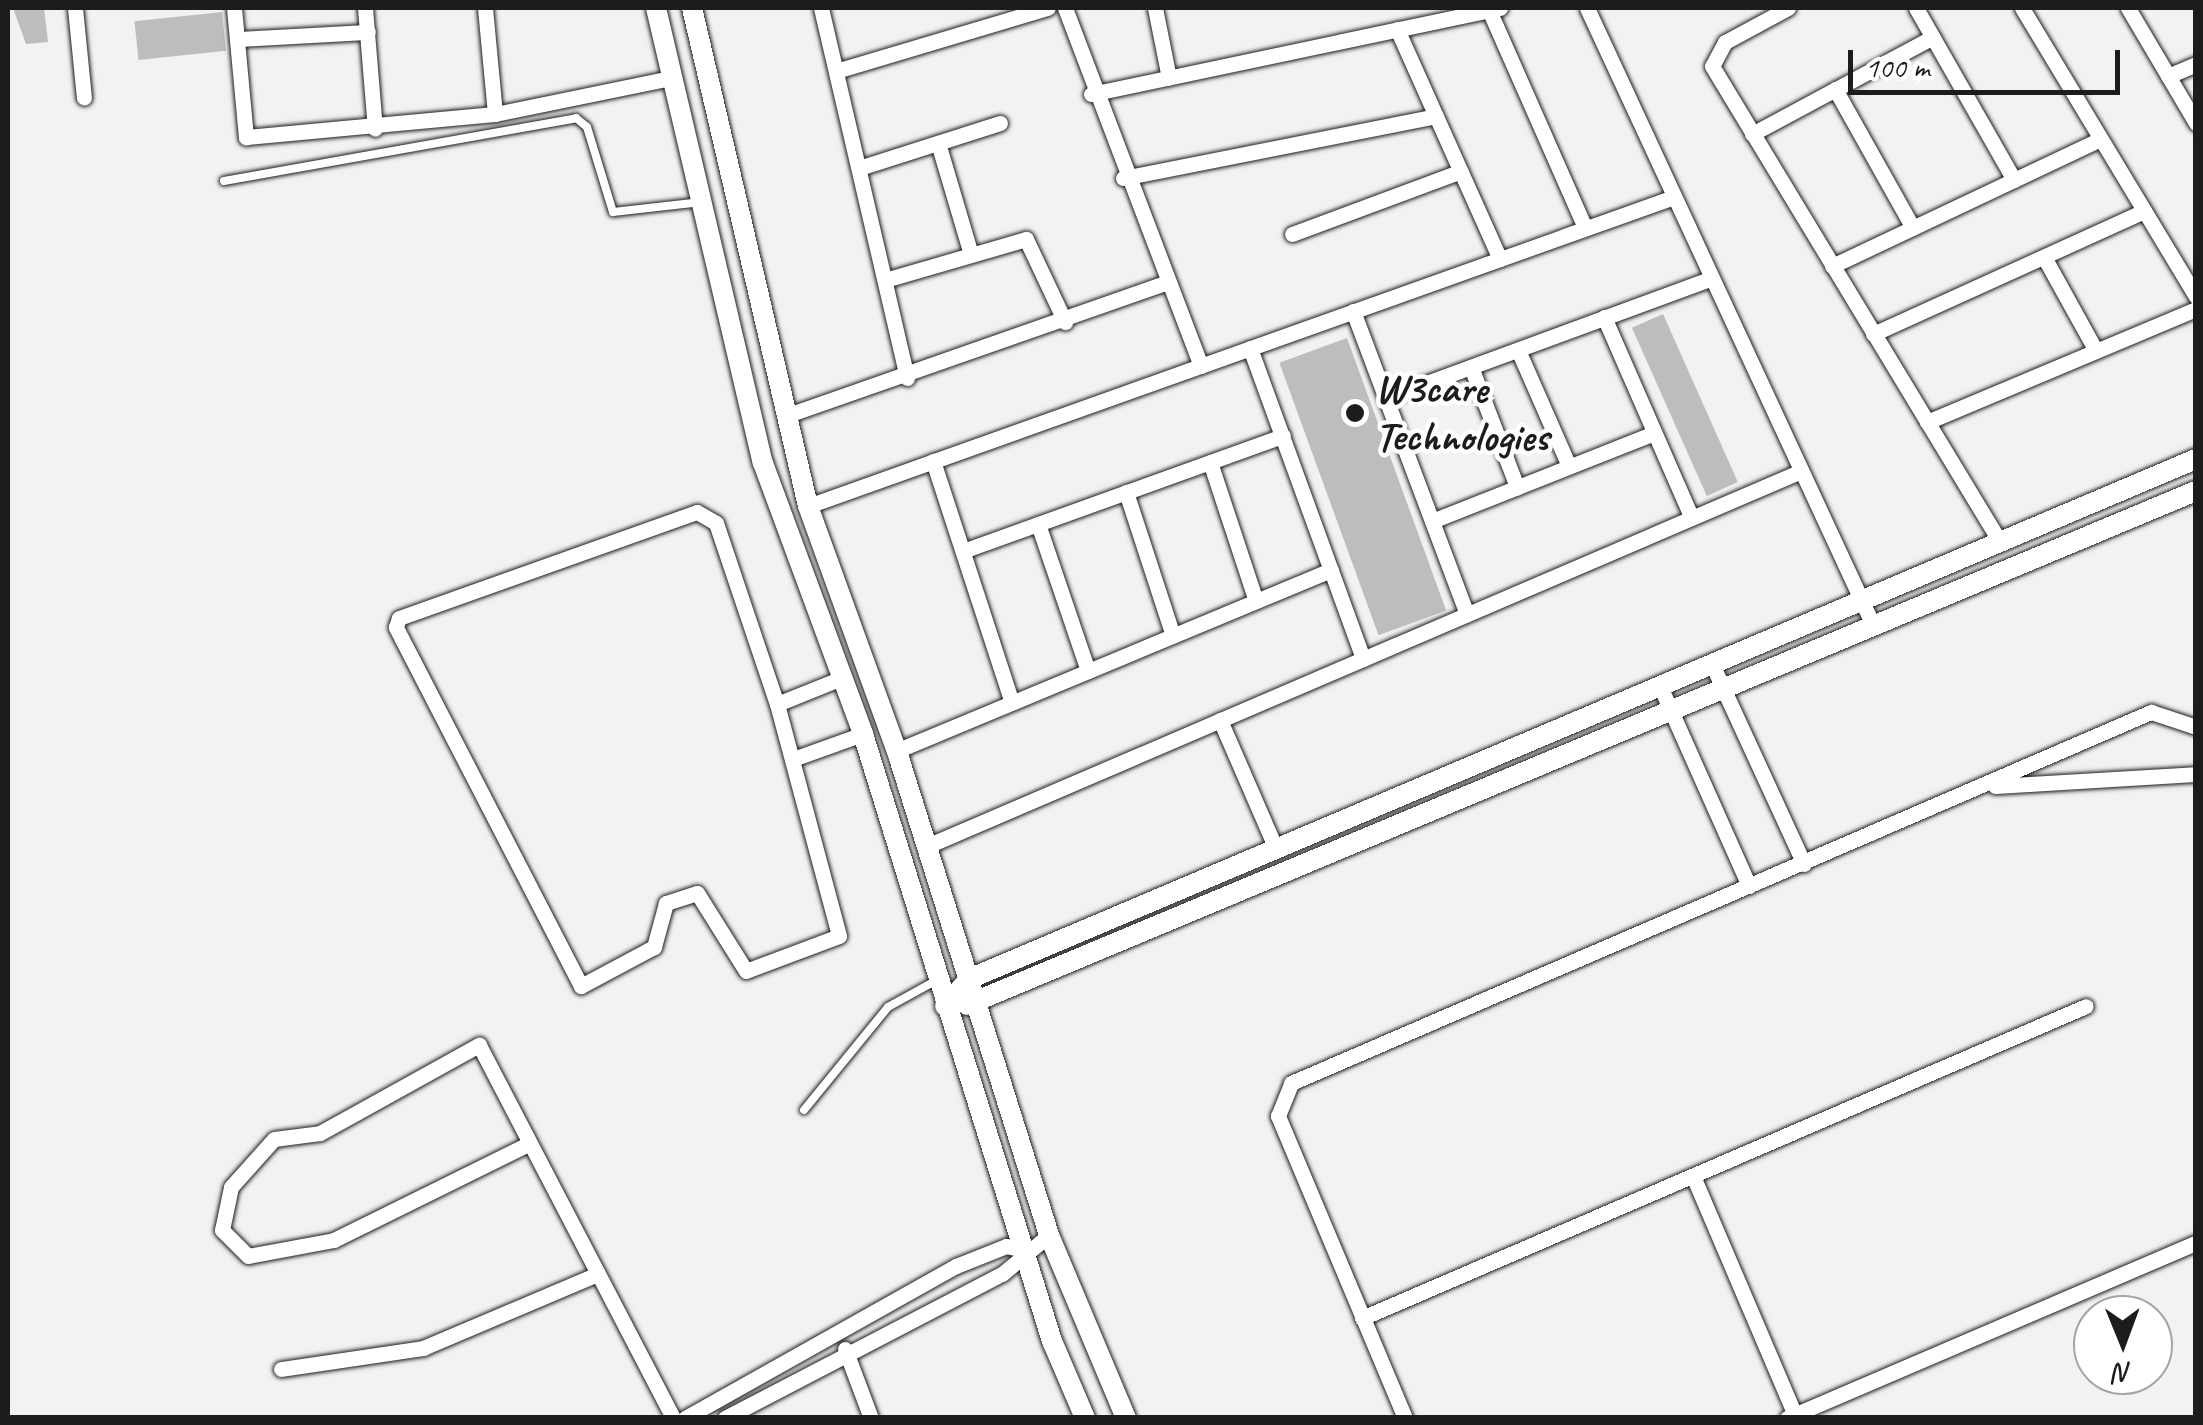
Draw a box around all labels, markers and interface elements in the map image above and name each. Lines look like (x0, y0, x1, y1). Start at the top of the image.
scale bar (1853, 30, 2126, 92)
text: 100 m (1865, 48, 1930, 86)
place label: W3care Technologies (1375, 364, 1549, 462)
marker: W3care Technologies (1344, 402, 1366, 424)
north arrow (2073, 1295, 2173, 1395)
text: N (2115, 1356, 2132, 1391)

